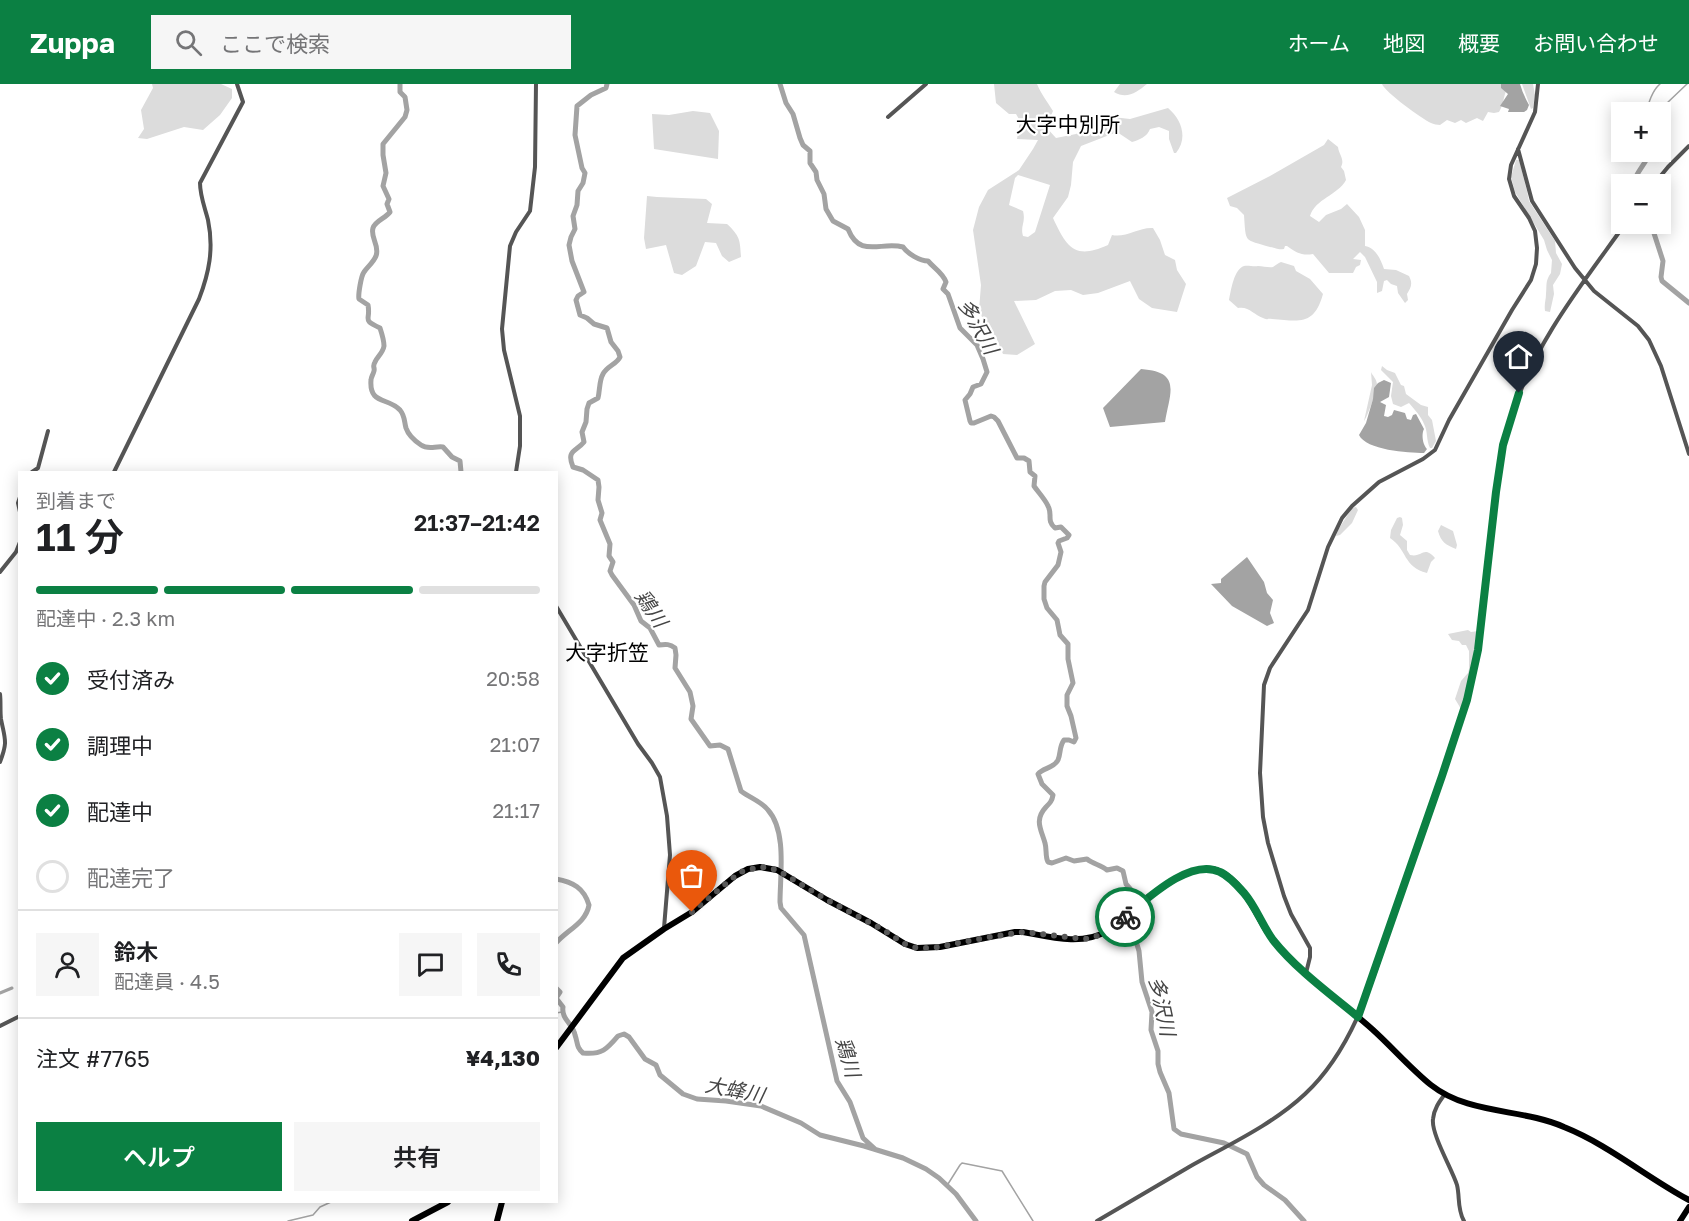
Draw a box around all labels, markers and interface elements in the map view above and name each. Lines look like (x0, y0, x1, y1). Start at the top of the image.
search box (151, 15, 571, 69)
text: Zuppa (30, 26, 115, 59)
icon: search (172, 26, 205, 59)
text: ここで検索 (220, 30, 330, 57)
text: ホーム (1288, 30, 1350, 56)
text: 地図 (1383, 30, 1425, 56)
text: 概要 (1458, 30, 1500, 56)
text: お問い合わせ (1533, 30, 1659, 56)
map controls (1611, 102, 1671, 234)
button: + (1611, 102, 1671, 162)
district label: 大字中別所 (1016, 111, 1121, 137)
button: − (1611, 174, 1671, 234)
water label: 多沢川 (954, 294, 1005, 360)
pin (1493, 331, 1544, 393)
icon: home (1502, 340, 1535, 373)
text: 到着まで (36, 488, 116, 512)
text: 21:37–21:42 (414, 509, 540, 536)
text: 11 分 (36, 513, 124, 560)
water label: 鶏川 (631, 585, 674, 633)
text: 配達中 · 2.3 km (36, 606, 175, 630)
district label: 大字折笠 (565, 639, 649, 665)
icon: check (36, 662, 69, 695)
text: 受付済み (87, 666, 175, 693)
text: 20:58 (486, 666, 540, 690)
icon: check (36, 728, 69, 761)
text: 調理中 (87, 732, 153, 759)
text: 21:07 (490, 732, 540, 756)
icon: check (36, 794, 69, 827)
text: 配達中 (87, 798, 153, 825)
text: 21:17 (492, 798, 540, 822)
pin (666, 850, 717, 912)
icon: bag (675, 859, 708, 892)
text: 配達完了 (87, 864, 175, 891)
courier (1095, 887, 1155, 947)
icon: bike (1109, 901, 1142, 934)
button: person (36, 933, 99, 996)
button: chat (399, 933, 462, 996)
button: phone (477, 933, 540, 996)
text: 鈴木 (114, 938, 158, 965)
text: 配達員 · 4.5 (114, 969, 220, 993)
water label: 多沢川 (1145, 974, 1181, 1040)
water label: 鶏川 (832, 1034, 867, 1081)
text: ¥4,130 (466, 1044, 540, 1071)
text: 注文 #7765 (36, 1045, 150, 1072)
water label: 大蜂川 (703, 1071, 769, 1107)
button: ヘルプ (36, 1122, 282, 1191)
button: 共有 (294, 1122, 540, 1191)

